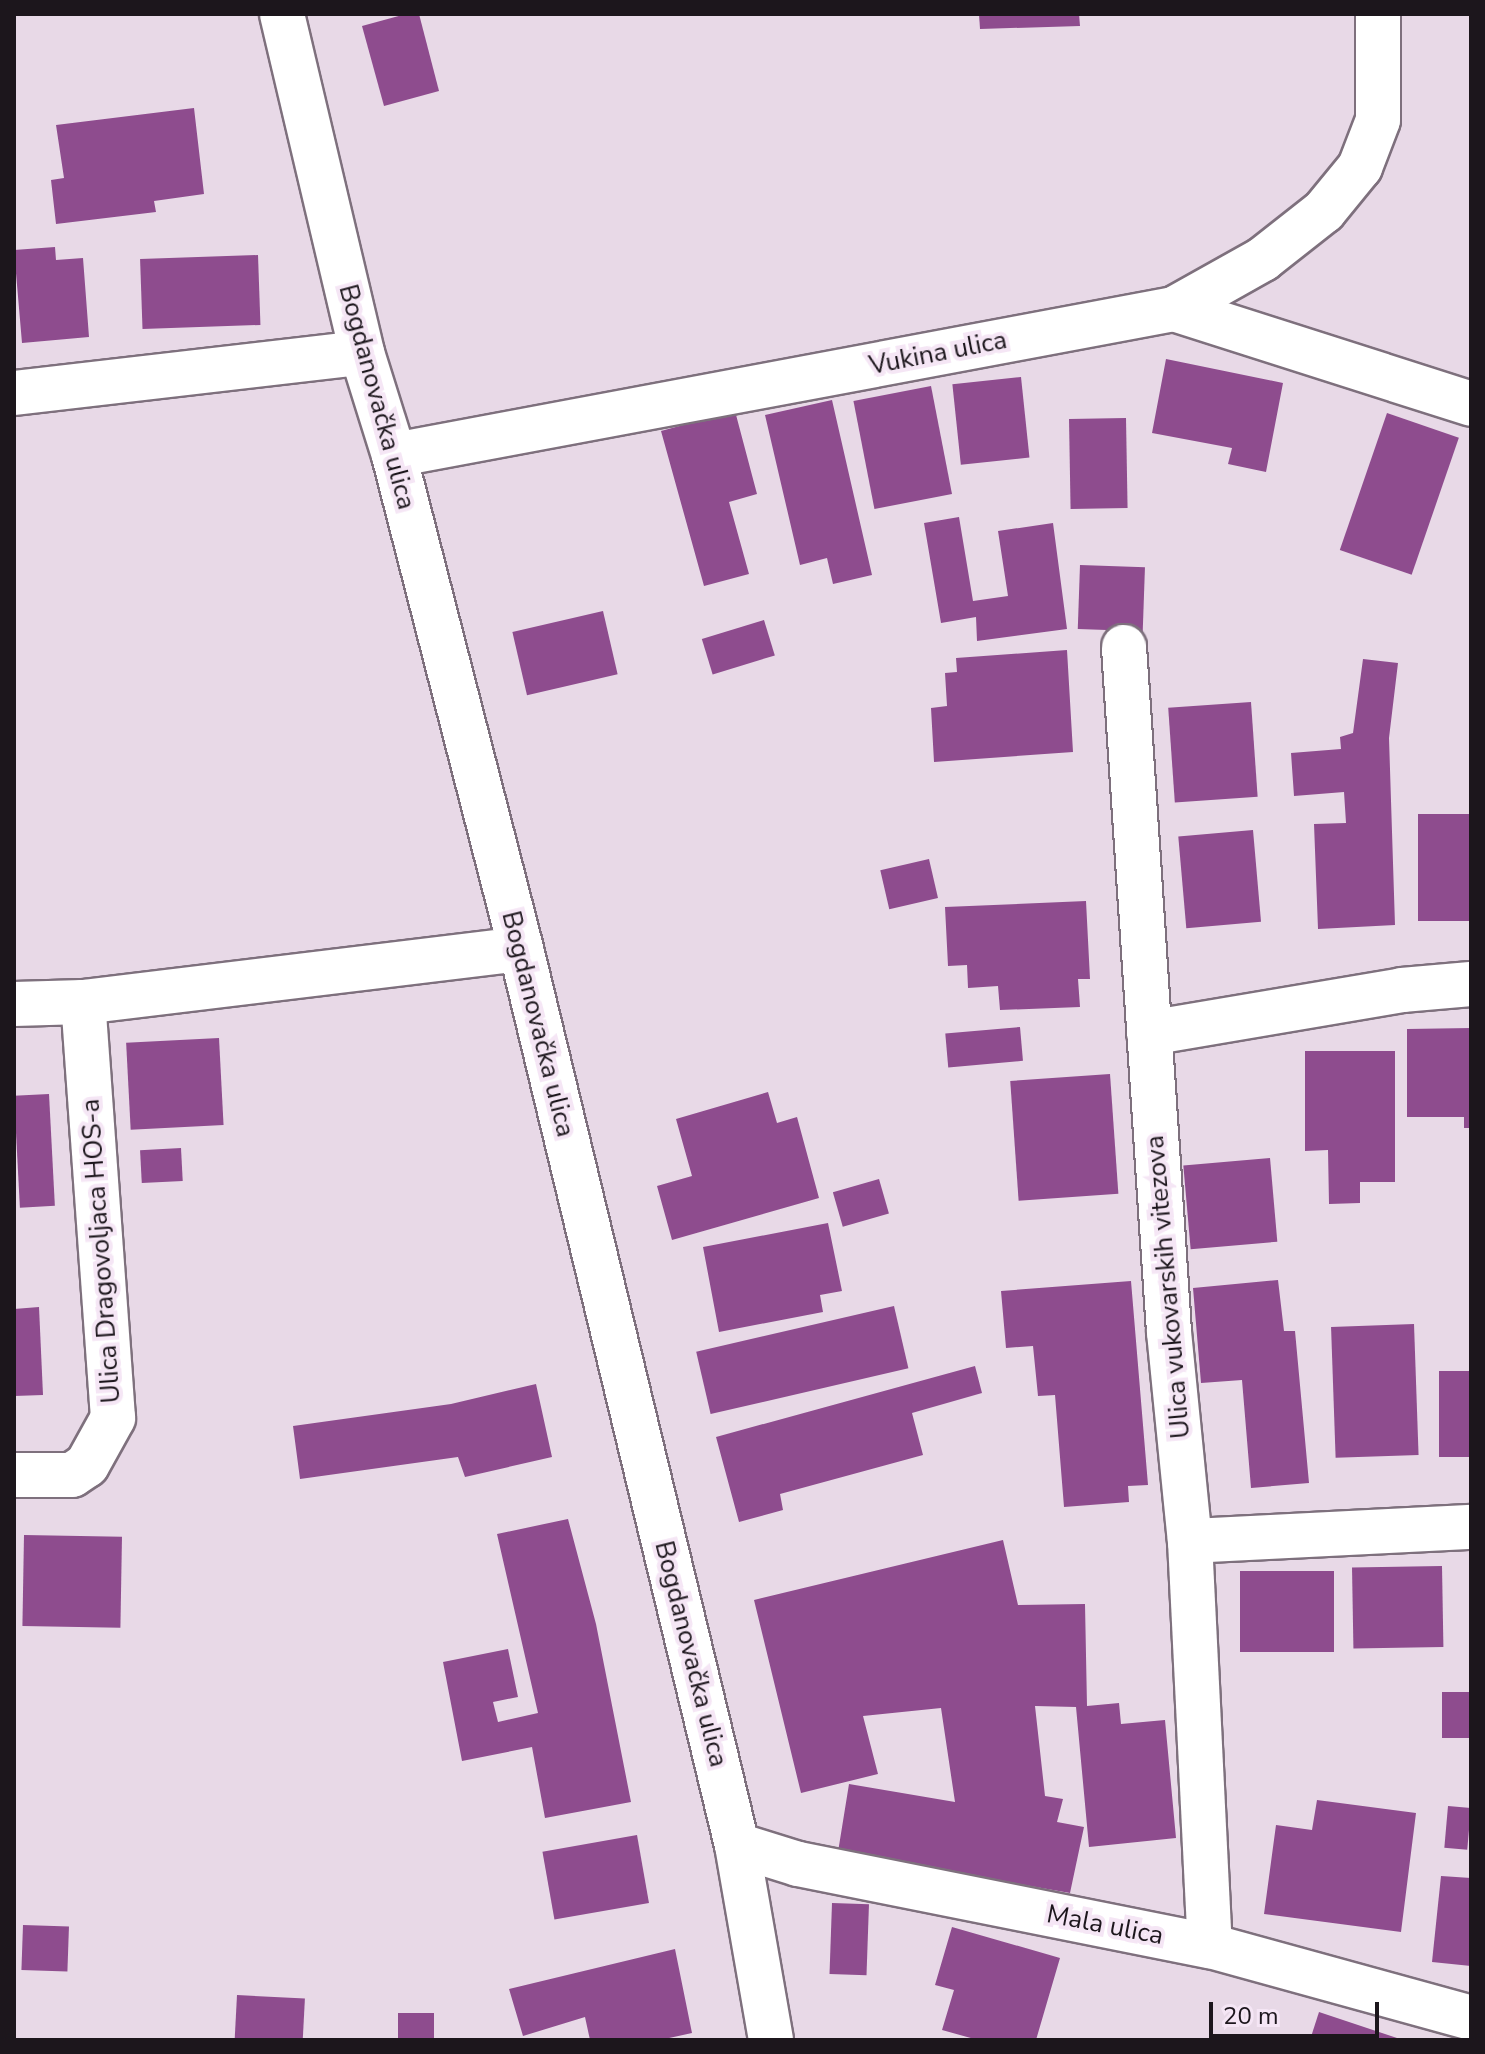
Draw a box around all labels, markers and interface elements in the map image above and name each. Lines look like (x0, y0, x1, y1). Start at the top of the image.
street label: Bogdanovačka ulica (332, 281, 422, 513)
street label: Vukina ulica (867, 324, 1009, 382)
street label: Bogdanovačka ulica (495, 908, 581, 1140)
street label: Ulica Dragovoljaca HOS-a (75, 1098, 127, 1404)
street label: Ulica vukovarskih vitezova (1139, 1134, 1197, 1440)
street label: Bogdanovačka ulica (648, 1538, 734, 1770)
street label: Mala ulica (1044, 1898, 1166, 1952)
scale bar (1213, 1986, 1383, 2036)
text: 20 m (1223, 2000, 1279, 2032)

